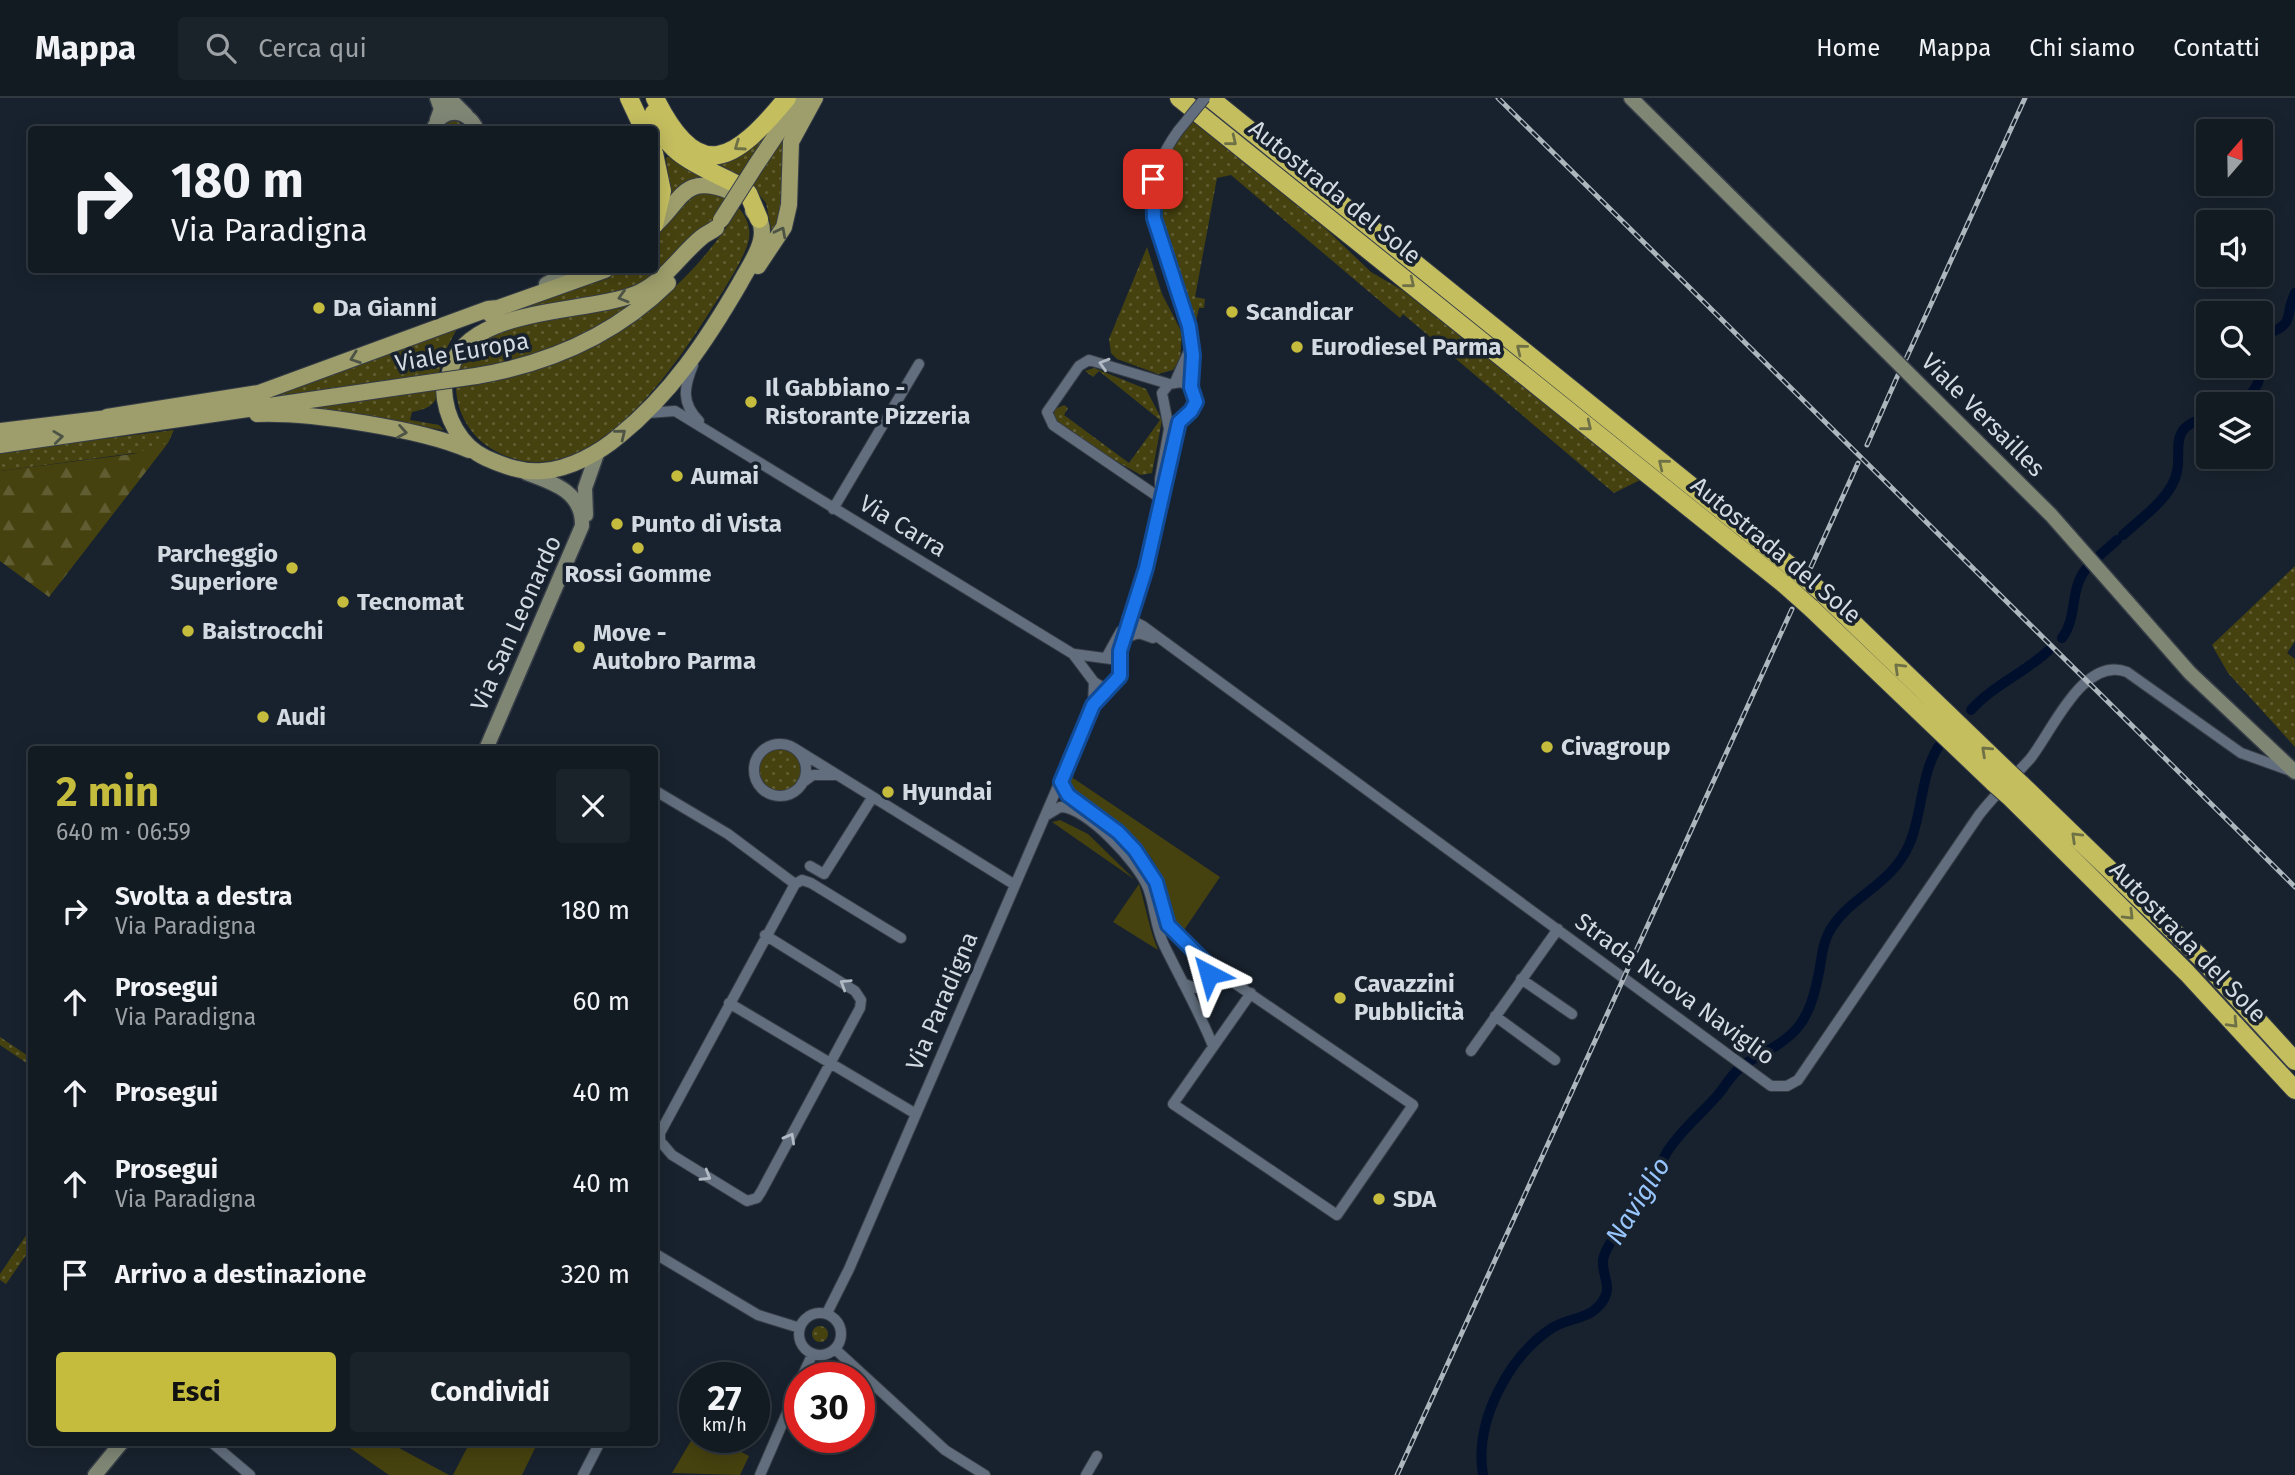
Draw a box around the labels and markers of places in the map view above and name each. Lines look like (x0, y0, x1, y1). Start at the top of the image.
pin (1123, 149, 1183, 209)
place label: Da Gianni (333, 294, 437, 322)
place label: Scandicar (1246, 298, 1354, 326)
marker: Da Gianni (311, 300, 327, 316)
marker: Scandicar (1224, 304, 1240, 320)
place label: Eurodiesel Parma (1311, 333, 1501, 361)
marker: Eurodiesel Parma (1289, 339, 1305, 355)
place label: Il Gabbiano - Ristorante Pizzeria (765, 374, 970, 430)
marker: Il Gabbiano - Ristorante Pizzeria (743, 394, 759, 410)
place label: Aumai (690, 462, 759, 490)
marker: Aumai (669, 468, 685, 484)
place label: Punto di Vista (631, 510, 782, 538)
marker: Punto di Vista (609, 516, 625, 532)
place label: Parcheggio Superiore (157, 540, 278, 596)
marker: Rossi Gomme (630, 540, 646, 556)
marker: Parcheggio Superiore (284, 560, 300, 576)
place label: Rossi Gomme (564, 560, 712, 588)
place label: Tecnomat (357, 588, 465, 616)
marker: Tecnomat (335, 594, 351, 610)
place label: Baistrocchi (202, 617, 324, 645)
place label: Move - Autobro Parma (592, 619, 756, 675)
marker: Baistrocchi (180, 623, 196, 639)
marker: Move - Autobro Parma (571, 639, 587, 655)
place label: Audi (276, 703, 326, 731)
marker: Audi (255, 709, 271, 725)
place label: Civagroup (1561, 733, 1670, 761)
marker: Civagroup (1539, 739, 1555, 755)
place label: Hyundai (902, 778, 992, 806)
marker: Hyundai (880, 784, 896, 800)
place label: Cavazzini Pubblicità (1354, 970, 1464, 1026)
marker: Cavazzini Pubblicità (1332, 990, 1348, 1006)
place label: SDA (1393, 1185, 1437, 1213)
marker: SDA (1371, 1191, 1387, 1207)

